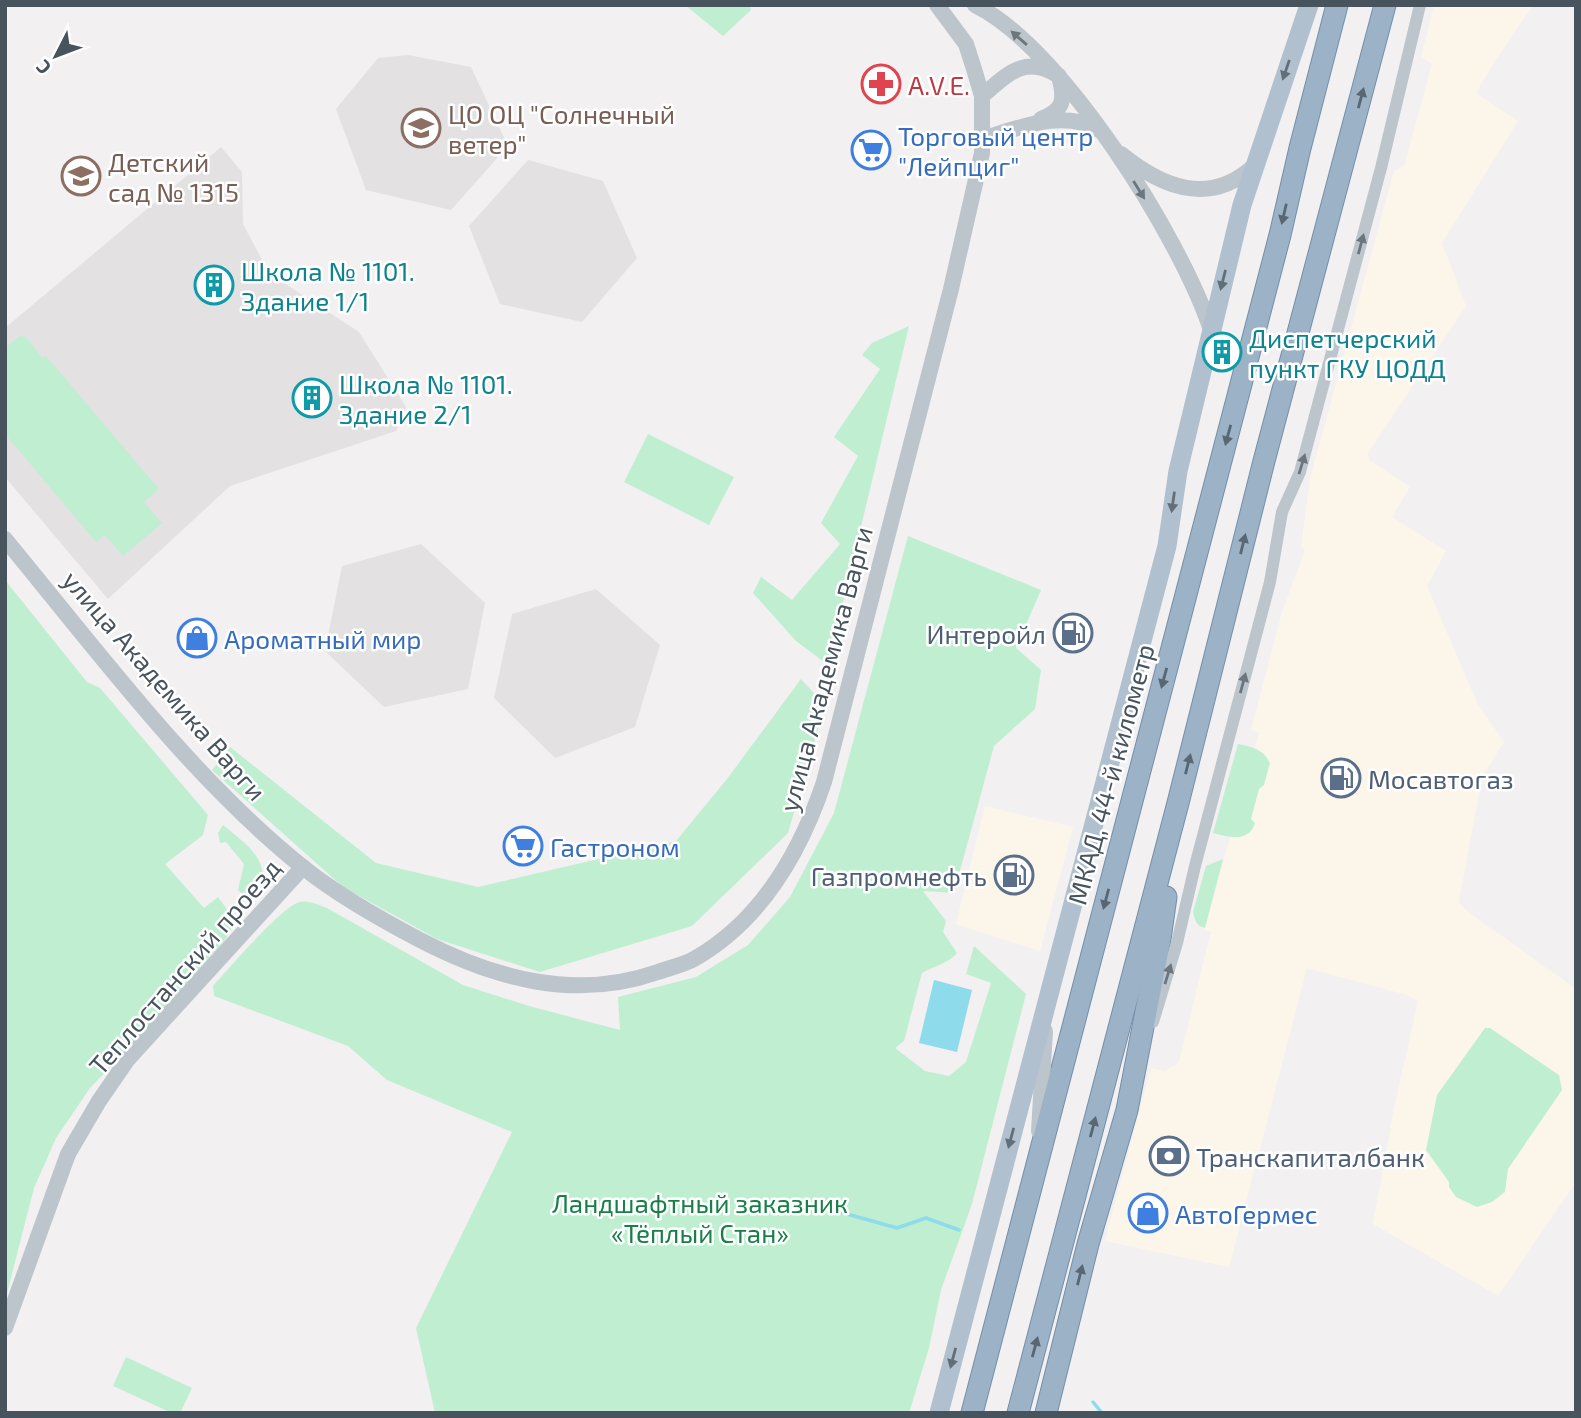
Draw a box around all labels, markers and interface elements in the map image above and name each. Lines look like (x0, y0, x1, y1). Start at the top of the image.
north arrow (21, 21, 91, 91)
one-way arrow (1011, 30, 1028, 46)
text: С (31, 56, 55, 80)
one-way arrow (1280, 59, 1291, 80)
pharmacy icon: A.V.E. (860, 63, 902, 105)
place label: A.V.E. (908, 69, 970, 100)
one-way arrow (1356, 86, 1367, 108)
place label: ЦО ОЦ "Солнечный ветер" (448, 98, 675, 159)
school or university icon: ЦО ОЦ "Солнечный ветер" (400, 107, 442, 149)
place label: Торговый центр "Лейпциг" (898, 120, 1093, 181)
supermarket icon: Торговый центр "Лейпциг" (850, 129, 892, 171)
place label: Детский сад № 1315 (108, 146, 239, 207)
school or university icon: Детский сад № 1315 (60, 155, 102, 197)
one-way arrow (1132, 180, 1145, 199)
one-way arrow (1279, 203, 1290, 225)
one-way arrow (1356, 233, 1367, 255)
place label: Школа № 1101. Здание 1/1 (241, 255, 415, 316)
building icon: Школа № 1101. Здание 1/1 (193, 264, 235, 306)
one-way arrow (1218, 270, 1229, 292)
place label: Диспетчерский пункт ГКУ ЦОДД (1249, 322, 1446, 384)
building icon: Диспетчерский пункт ГКУ ЦОДД (1201, 331, 1243, 373)
place label: Школа № 1101. Здание 2/1 (339, 368, 513, 429)
building icon: Школа № 1101. Здание 2/1 (291, 377, 333, 419)
one-way arrow (1222, 424, 1232, 445)
one-way arrow (1297, 453, 1307, 474)
one-way arrow (1167, 491, 1178, 513)
street label: улица Академика Варги (772, 523, 879, 815)
one-way arrow (1238, 533, 1249, 555)
street label: улица Академика Варги (56, 564, 273, 807)
fuel station icon: Интеройл (1052, 612, 1094, 654)
shop icon: Ароматный мир (176, 617, 218, 659)
place label: Интеройл (926, 618, 1046, 649)
place label: Ароматный мир (224, 623, 422, 654)
street label: МКАД, 44-й километр (1060, 640, 1160, 908)
one-way arrow (1158, 668, 1169, 690)
one-way arrow (1238, 672, 1249, 694)
one-way arrow (1183, 753, 1194, 775)
fuel station icon: Мосавтогаз (1320, 757, 1362, 799)
place label: Мосавтогаз (1368, 763, 1514, 794)
supermarket icon: Гастроном (502, 825, 544, 867)
place label: Гастроном (550, 831, 680, 862)
street label: Теплостанский проезд (82, 852, 286, 1080)
fuel station icon: Газпромнефть (993, 854, 1035, 896)
place label: Газпромнефть (811, 860, 987, 891)
one-way arrow (1100, 888, 1111, 910)
one-way arrow (1163, 963, 1173, 984)
one-way arrow (1088, 1115, 1099, 1137)
one-way arrow (1005, 1127, 1016, 1149)
bank icon: Транскапиталбанк (1148, 1135, 1190, 1177)
place label: Транскапиталбанк (1196, 1141, 1425, 1172)
park label: Ландшафтный заказник «Тёплый Стан» (552, 1187, 848, 1248)
shop icon: АвтоГермес (1127, 1192, 1169, 1234)
place label: АвтоГермес (1175, 1198, 1318, 1229)
one-way arrow (1075, 1264, 1086, 1286)
one-way arrow (1030, 1336, 1041, 1358)
one-way arrow (947, 1347, 958, 1369)

